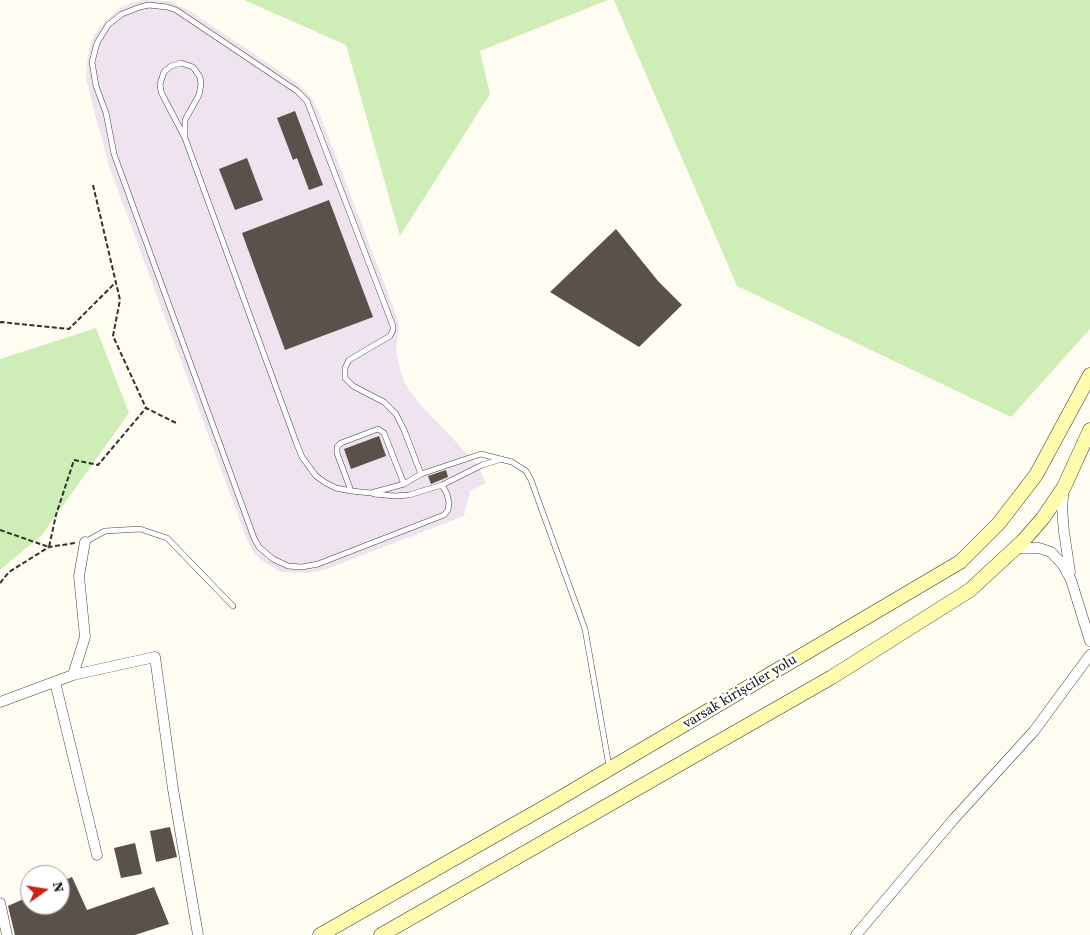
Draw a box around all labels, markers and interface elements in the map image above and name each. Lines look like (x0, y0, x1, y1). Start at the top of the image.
street label: varsak kirişciler yolu (680, 651, 800, 733)
north arrow (20, 865, 70, 915)
text: N (48, 880, 70, 894)

